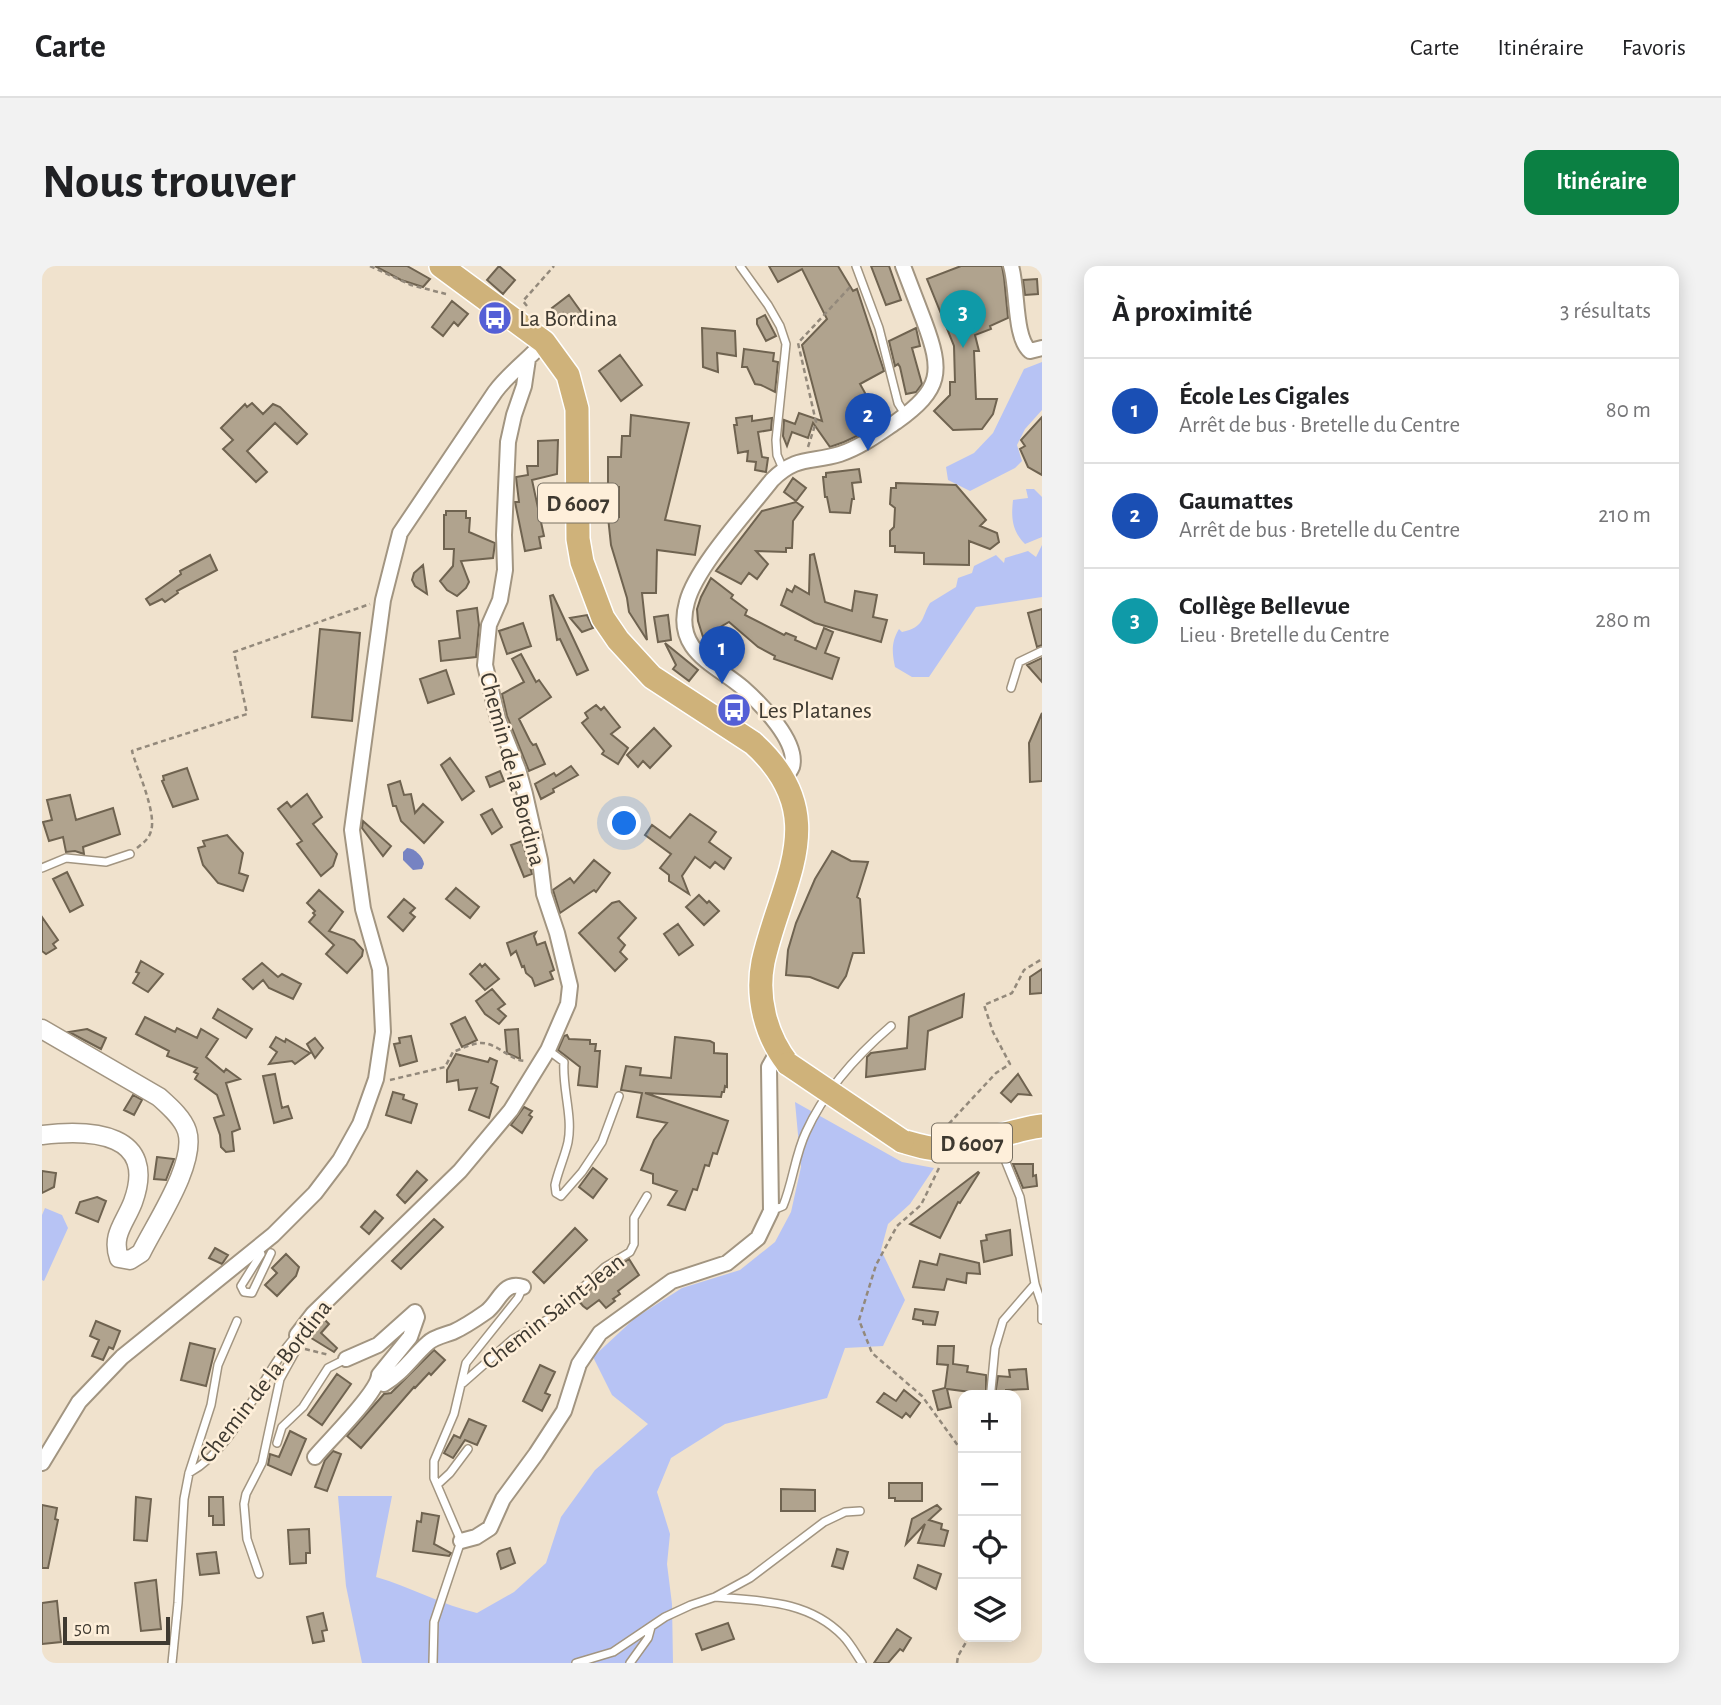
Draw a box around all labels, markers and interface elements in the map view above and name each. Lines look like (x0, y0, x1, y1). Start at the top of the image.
text: Carte (35, 31, 106, 64)
text: Carte (1410, 36, 1459, 60)
text: Itinéraire (1497, 36, 1584, 60)
text: Favoris (1622, 36, 1686, 60)
button: Itinéraire (1524, 150, 1679, 215)
text: Nous trouver (42, 158, 296, 207)
pin: 3 (940, 290, 986, 348)
text: À proximité (1112, 297, 1252, 327)
bus stop icon: La Bordina (476, 299, 514, 337)
text: 3 résultats (1560, 300, 1651, 323)
place label: La Bordina (519, 307, 618, 331)
text: École Les Cigales (1179, 383, 1349, 409)
pin: 2 (845, 393, 891, 451)
text: 1 (1131, 399, 1139, 422)
text: 80 m (1606, 399, 1651, 422)
text: Arrêt de bus · Bretelle du Centre (1179, 414, 1460, 437)
road number: D 6007 (538, 484, 618, 522)
text: Gaumattes (1179, 488, 1293, 514)
text: 2 (1130, 504, 1140, 527)
text: 210 m (1598, 504, 1651, 527)
text: Arrêt de bus · Bretelle du Centre (1179, 519, 1460, 542)
text: Collège Bellevue (1179, 593, 1350, 619)
text: 3 (1130, 609, 1140, 632)
text: 280 m (1595, 609, 1651, 632)
text: Lieu · Bretelle du Centre (1179, 624, 1390, 647)
pin: 1 (699, 626, 745, 684)
street label: Chemin de la Bordina (475, 670, 549, 869)
bus stop icon: Les Platanes (715, 691, 753, 729)
place label: Les Platanes (758, 699, 872, 723)
your location (607, 806, 641, 840)
road number: D 6007 (932, 1124, 1012, 1163)
street label: Chemin Saint-Jean (478, 1249, 629, 1374)
street label: Chemin de la Bordina (195, 1296, 337, 1468)
map controls (958, 1390, 1021, 1642)
button: + (958, 1390, 1021, 1453)
button: − (958, 1453, 1021, 1516)
button: locate (958, 1516, 1021, 1579)
button: layers (958, 1579, 1021, 1642)
scale bar (63, 1614, 170, 1646)
text: 50 m (74, 1619, 110, 1638)

